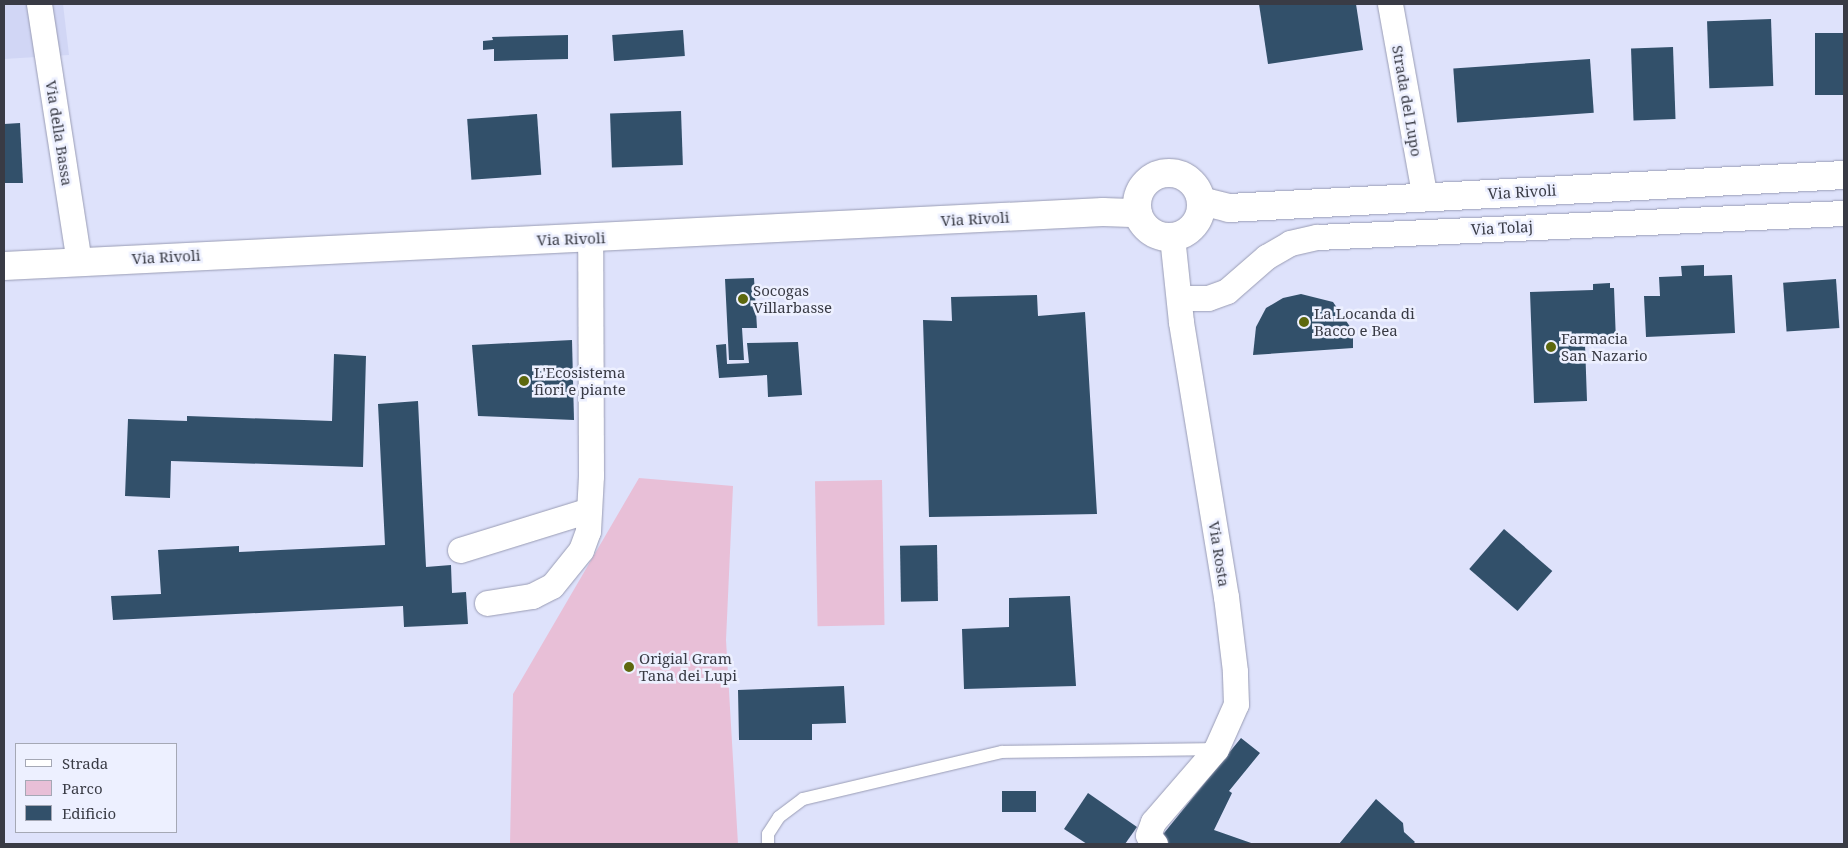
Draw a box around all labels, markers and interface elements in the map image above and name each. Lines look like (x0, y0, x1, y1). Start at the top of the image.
street label: Strada del Lupo (1388, 44, 1426, 158)
street label: Via della Bassa (42, 79, 76, 187)
street label: Via Rivoli (1487, 181, 1557, 203)
street label: Via Rivoli (940, 208, 1010, 230)
street label: Via Tolaj (1471, 217, 1533, 239)
street label: Via Rivoli (536, 229, 606, 249)
street label: Via Rivoli (131, 246, 201, 268)
place label: Socogas Villarbasse (753, 281, 832, 316)
marker: Socogas Villarbasse (737, 293, 749, 305)
place label: La Locanda di Bacco e Bea (1314, 304, 1415, 339)
marker: La Locanda di Bacco e Bea (1298, 316, 1310, 328)
place label: Farmacia San Nazario (1561, 329, 1648, 364)
marker: Farmacia San Nazario (1545, 341, 1557, 353)
place label: L'Ecosistema fiori e piante (534, 363, 626, 398)
marker: L'Ecosistema fiori e piante (518, 375, 530, 387)
street label: Via Rosta (1205, 520, 1233, 588)
place label: Origial Gram Tana dei Lupi (639, 649, 737, 684)
marker: Origial Gram Tana dei Lupi (623, 661, 635, 673)
legend (15, 743, 178, 833)
text: Strada (62, 753, 108, 773)
text: Parco (62, 778, 103, 798)
text: Edificio (62, 803, 116, 823)

